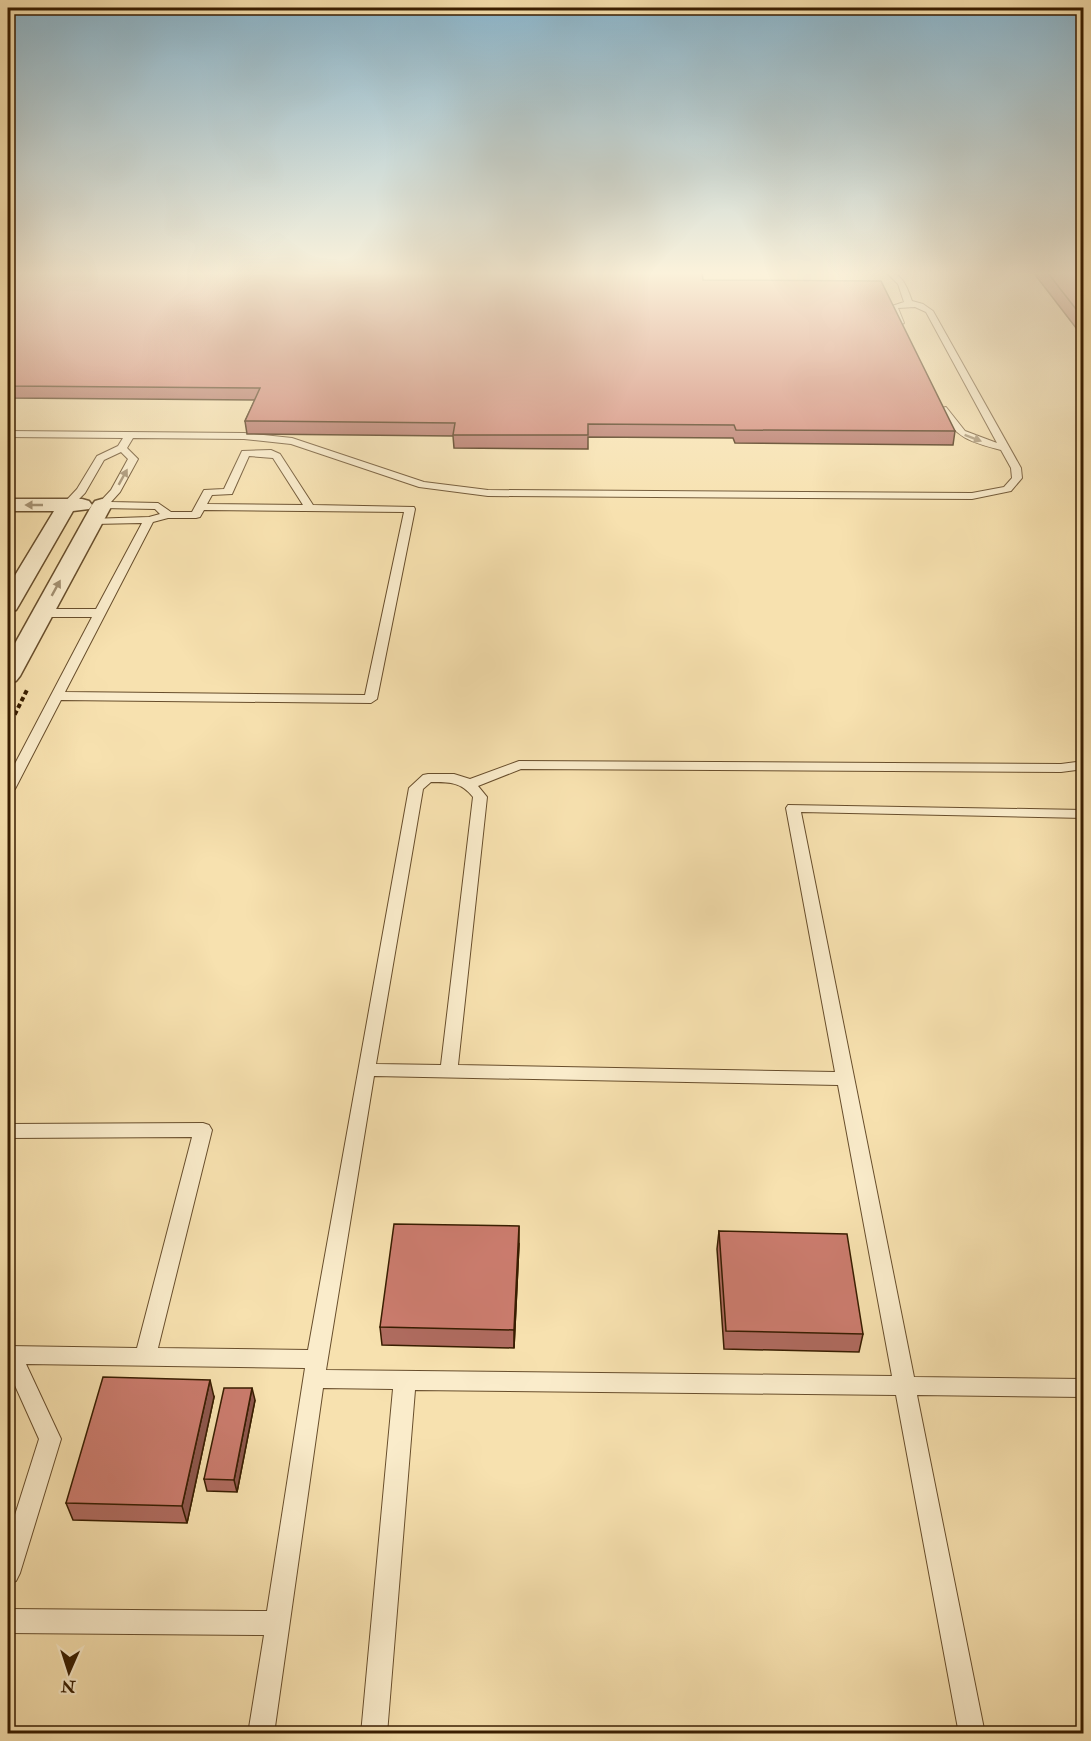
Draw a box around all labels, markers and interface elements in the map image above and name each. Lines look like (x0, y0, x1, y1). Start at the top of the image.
one-way arrow (964, 434, 982, 443)
one-way arrow (118, 468, 128, 485)
one-way arrow (24, 500, 43, 510)
one-way arrow (51, 579, 61, 596)
north arrow (39, 1642, 99, 1702)
text: N (60, 1676, 77, 1696)

